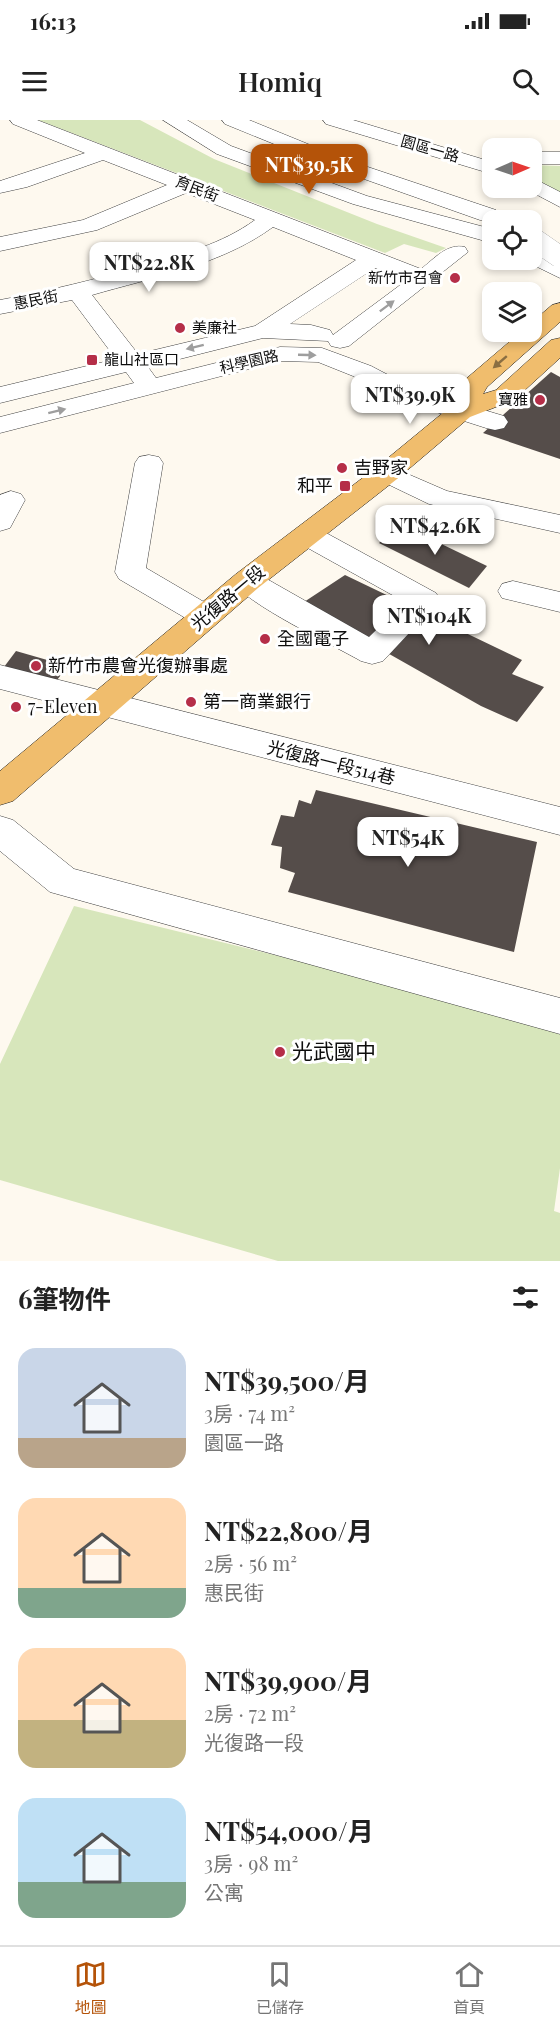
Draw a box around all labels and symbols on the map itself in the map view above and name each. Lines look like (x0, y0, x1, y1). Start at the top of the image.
street label: 園區一路 (399, 130, 462, 166)
north arrow (482, 138, 542, 198)
pin: NT$39.5K (247, 144, 371, 195)
street label: 育民街 (173, 171, 222, 205)
pin: NT$22.8K (87, 242, 211, 293)
place label: 新竹市召會 (368, 267, 443, 287)
marker: 新竹市召會 (448, 271, 462, 285)
street label: 惠民街 (12, 285, 60, 313)
one-way arrow (379, 299, 395, 312)
place label: 美廉社 (192, 317, 237, 337)
marker: 美廉社 (173, 321, 187, 335)
one-way arrow (186, 343, 204, 353)
street label: 科學園路 (217, 345, 280, 378)
place label: 龍山社區口 (104, 349, 179, 369)
one-way arrow (298, 350, 317, 359)
marker: 龍山社區口 (85, 353, 99, 367)
one-way arrow (493, 355, 508, 368)
pin: NT$39.9K (348, 374, 472, 425)
place label: 寶雅 (498, 389, 528, 409)
marker: 寶雅 (533, 393, 547, 407)
one-way arrow (47, 405, 66, 415)
place label: 吉野家 (354, 455, 408, 479)
marker: 吉野家 (335, 461, 349, 475)
place label: 和平 (297, 473, 333, 497)
marker: 和平 (338, 479, 352, 493)
pin: NT$42.6K (373, 505, 497, 556)
street label: 光復路一段 (185, 559, 270, 635)
pin: NT$104K (374, 595, 484, 646)
place label: 全國電子 (277, 626, 349, 650)
marker: 全國電子 (258, 632, 272, 646)
place label: 新竹市農會光復辦事處 (48, 653, 228, 677)
marker: 新竹市農會光復辦事處 (29, 659, 43, 673)
place label: 第一商業銀行 (203, 689, 311, 713)
place label: 7-Eleven (28, 694, 98, 718)
marker: 第一商業銀行 (184, 695, 198, 709)
marker: 7-Eleven (9, 700, 23, 714)
street label: 光復路一段514巷 (265, 735, 398, 790)
pin: NT$54K (359, 817, 457, 868)
place label: 光武國中 (292, 1036, 376, 1064)
marker: 光武國中 (273, 1045, 287, 1059)

